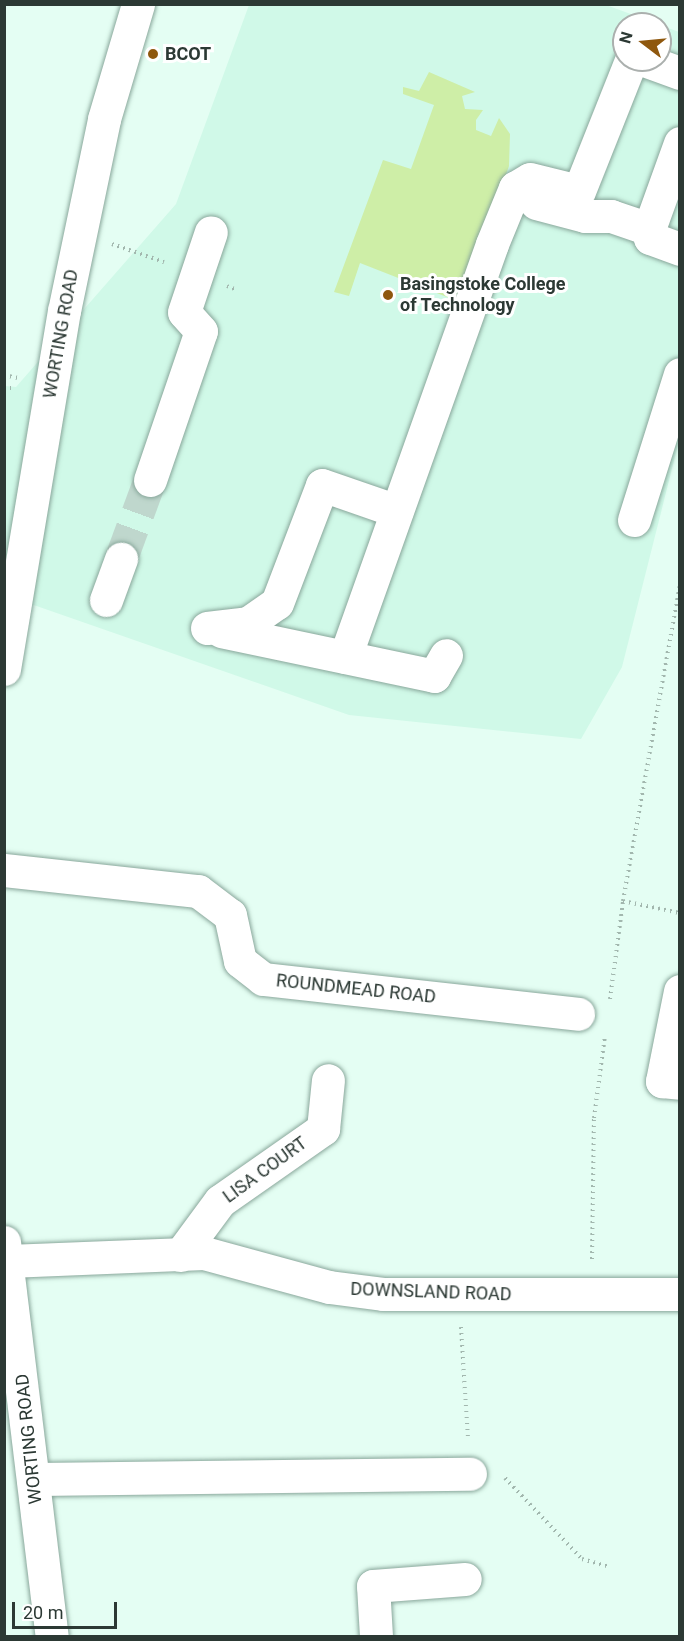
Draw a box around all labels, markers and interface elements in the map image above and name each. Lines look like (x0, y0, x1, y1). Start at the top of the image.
north arrow (612, 12, 672, 72)
text: N (615, 29, 637, 46)
place label: BCOT (165, 43, 211, 65)
marker: BCOT (146, 47, 160, 61)
street label: WORTING ROAD (39, 268, 83, 400)
place label: Basingstoke College of Technology (400, 274, 566, 316)
marker: Basingstoke College of Technology (381, 288, 395, 302)
street label: ROUNDMEAD ROAD (275, 970, 437, 1008)
street label: LISA COURT (219, 1132, 311, 1208)
street label: DOWNSLAND ROAD (350, 1278, 512, 1306)
street label: WORTING ROAD (11, 1373, 47, 1505)
scale bar (15, 1590, 120, 1628)
text: 20 m (23, 1602, 63, 1623)

